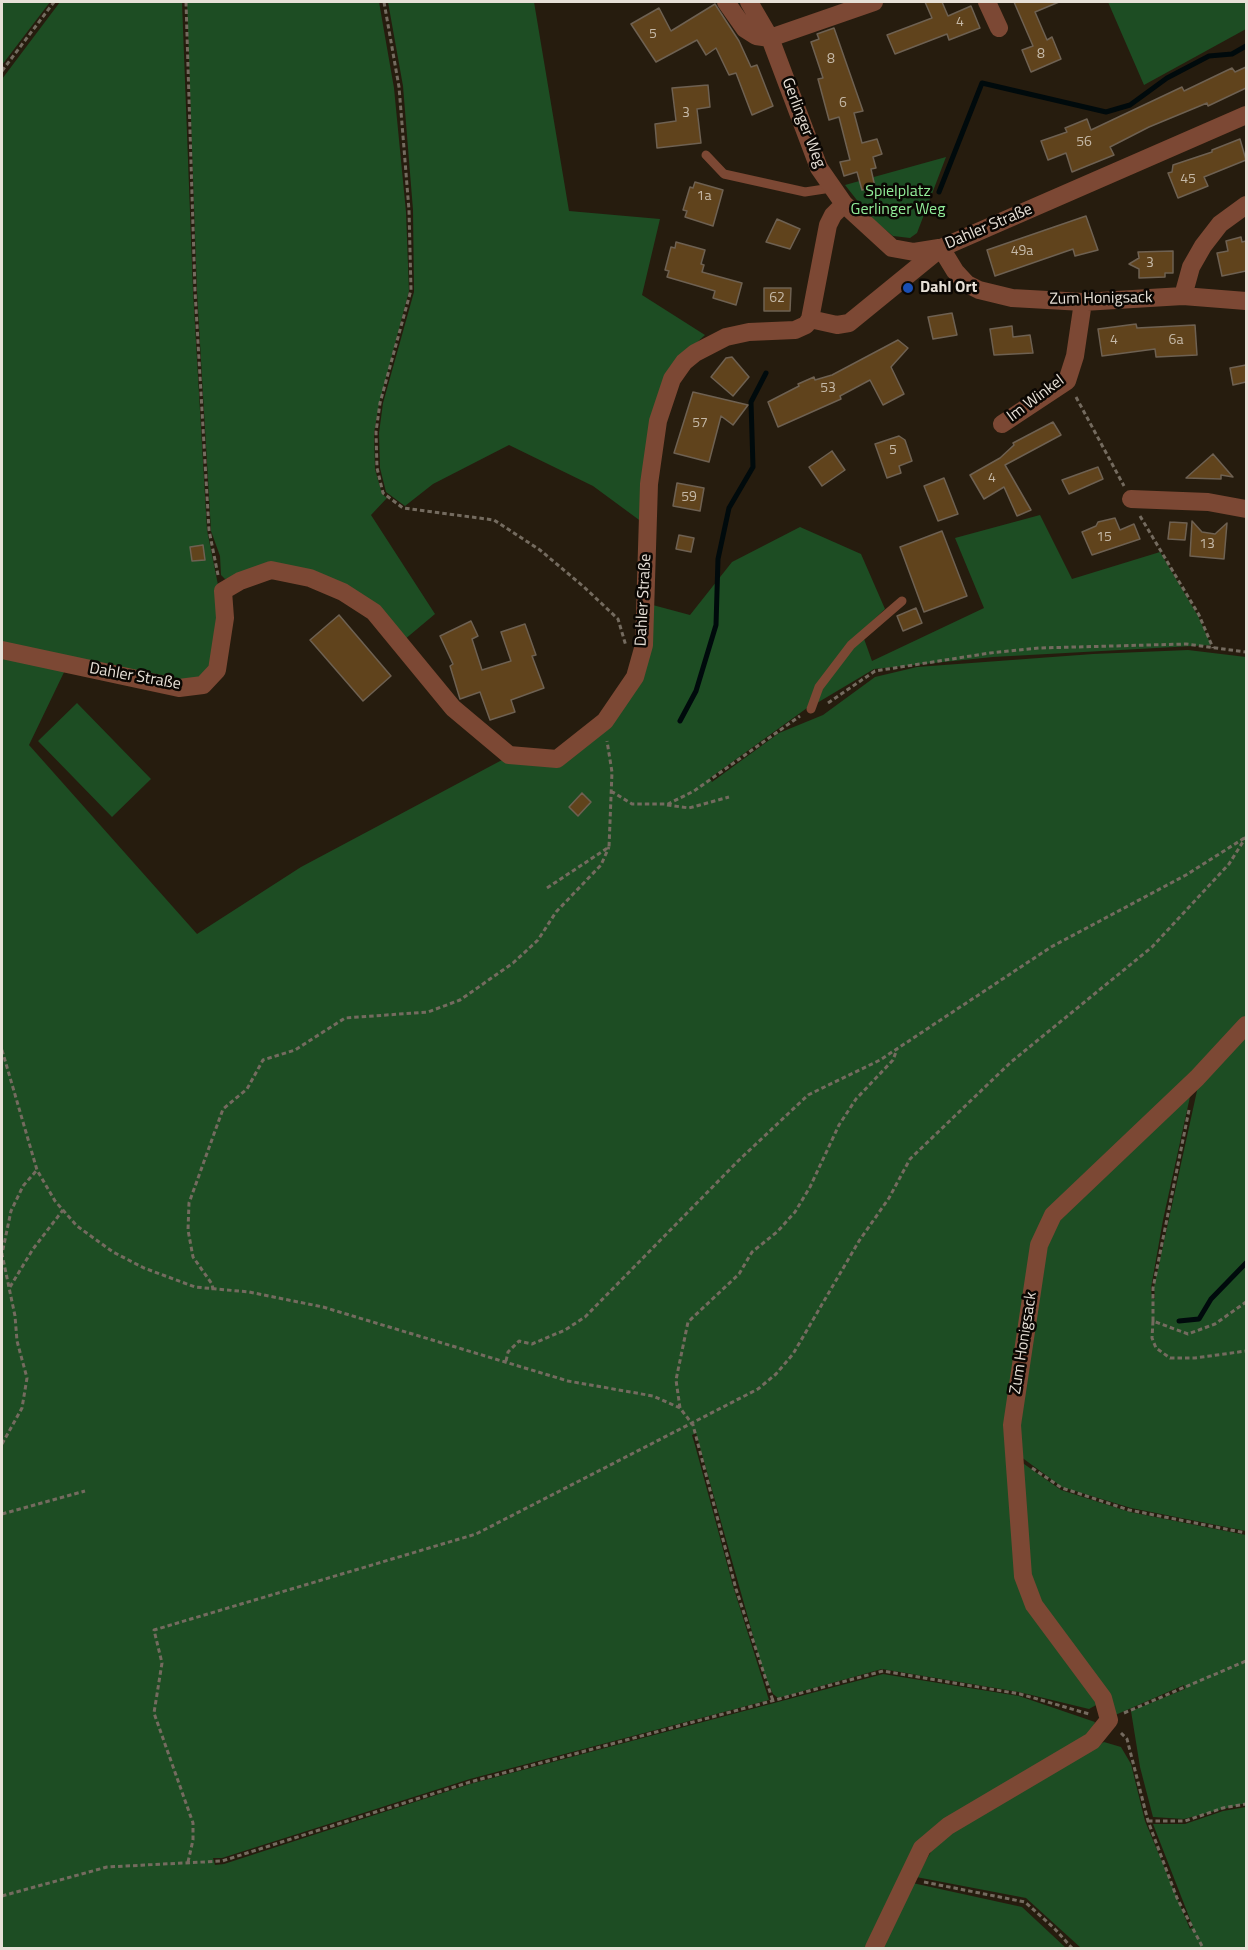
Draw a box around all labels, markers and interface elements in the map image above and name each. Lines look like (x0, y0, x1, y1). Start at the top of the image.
house number: 4 (956, 15, 964, 31)
house number: 5 (649, 27, 657, 43)
house number: 8 (1037, 47, 1045, 63)
house number: 8 (827, 52, 835, 68)
street label: Gerlinger Weg (777, 75, 829, 171)
house number: 6 (839, 96, 847, 112)
house number: 3 (682, 106, 690, 122)
house number: 56 (1076, 135, 1092, 151)
house number: 45 (1180, 172, 1196, 188)
park label: Spielplatz Gerlinger Weg (851, 182, 945, 220)
house number: 1a (697, 189, 711, 205)
street label: Dahler Straße (943, 200, 1035, 254)
house number: 49a (1011, 244, 1033, 260)
house number: 3 (1146, 256, 1154, 272)
place label: Dahl Ort (920, 278, 977, 298)
marker: Dahl Ort (901, 281, 915, 295)
street label: Zum Honigsack (1049, 288, 1153, 310)
house number: 62 (769, 291, 785, 307)
house number: 4 (1110, 333, 1118, 349)
house number: 6a (1169, 333, 1183, 349)
street label: Im Winkel (1004, 371, 1068, 427)
house number: 53 (820, 381, 836, 397)
house number: 57 (692, 416, 708, 432)
house number: 5 (889, 443, 897, 459)
house number: 4 (988, 471, 996, 487)
house number: 59 (681, 490, 697, 506)
house number: 15 (1096, 530, 1112, 546)
house number: 13 (1199, 537, 1215, 553)
street label: Dahler Straße (632, 553, 656, 647)
street label: Dahler Straße (88, 659, 182, 695)
street label: Zum Honigsack (1006, 1290, 1042, 1396)

